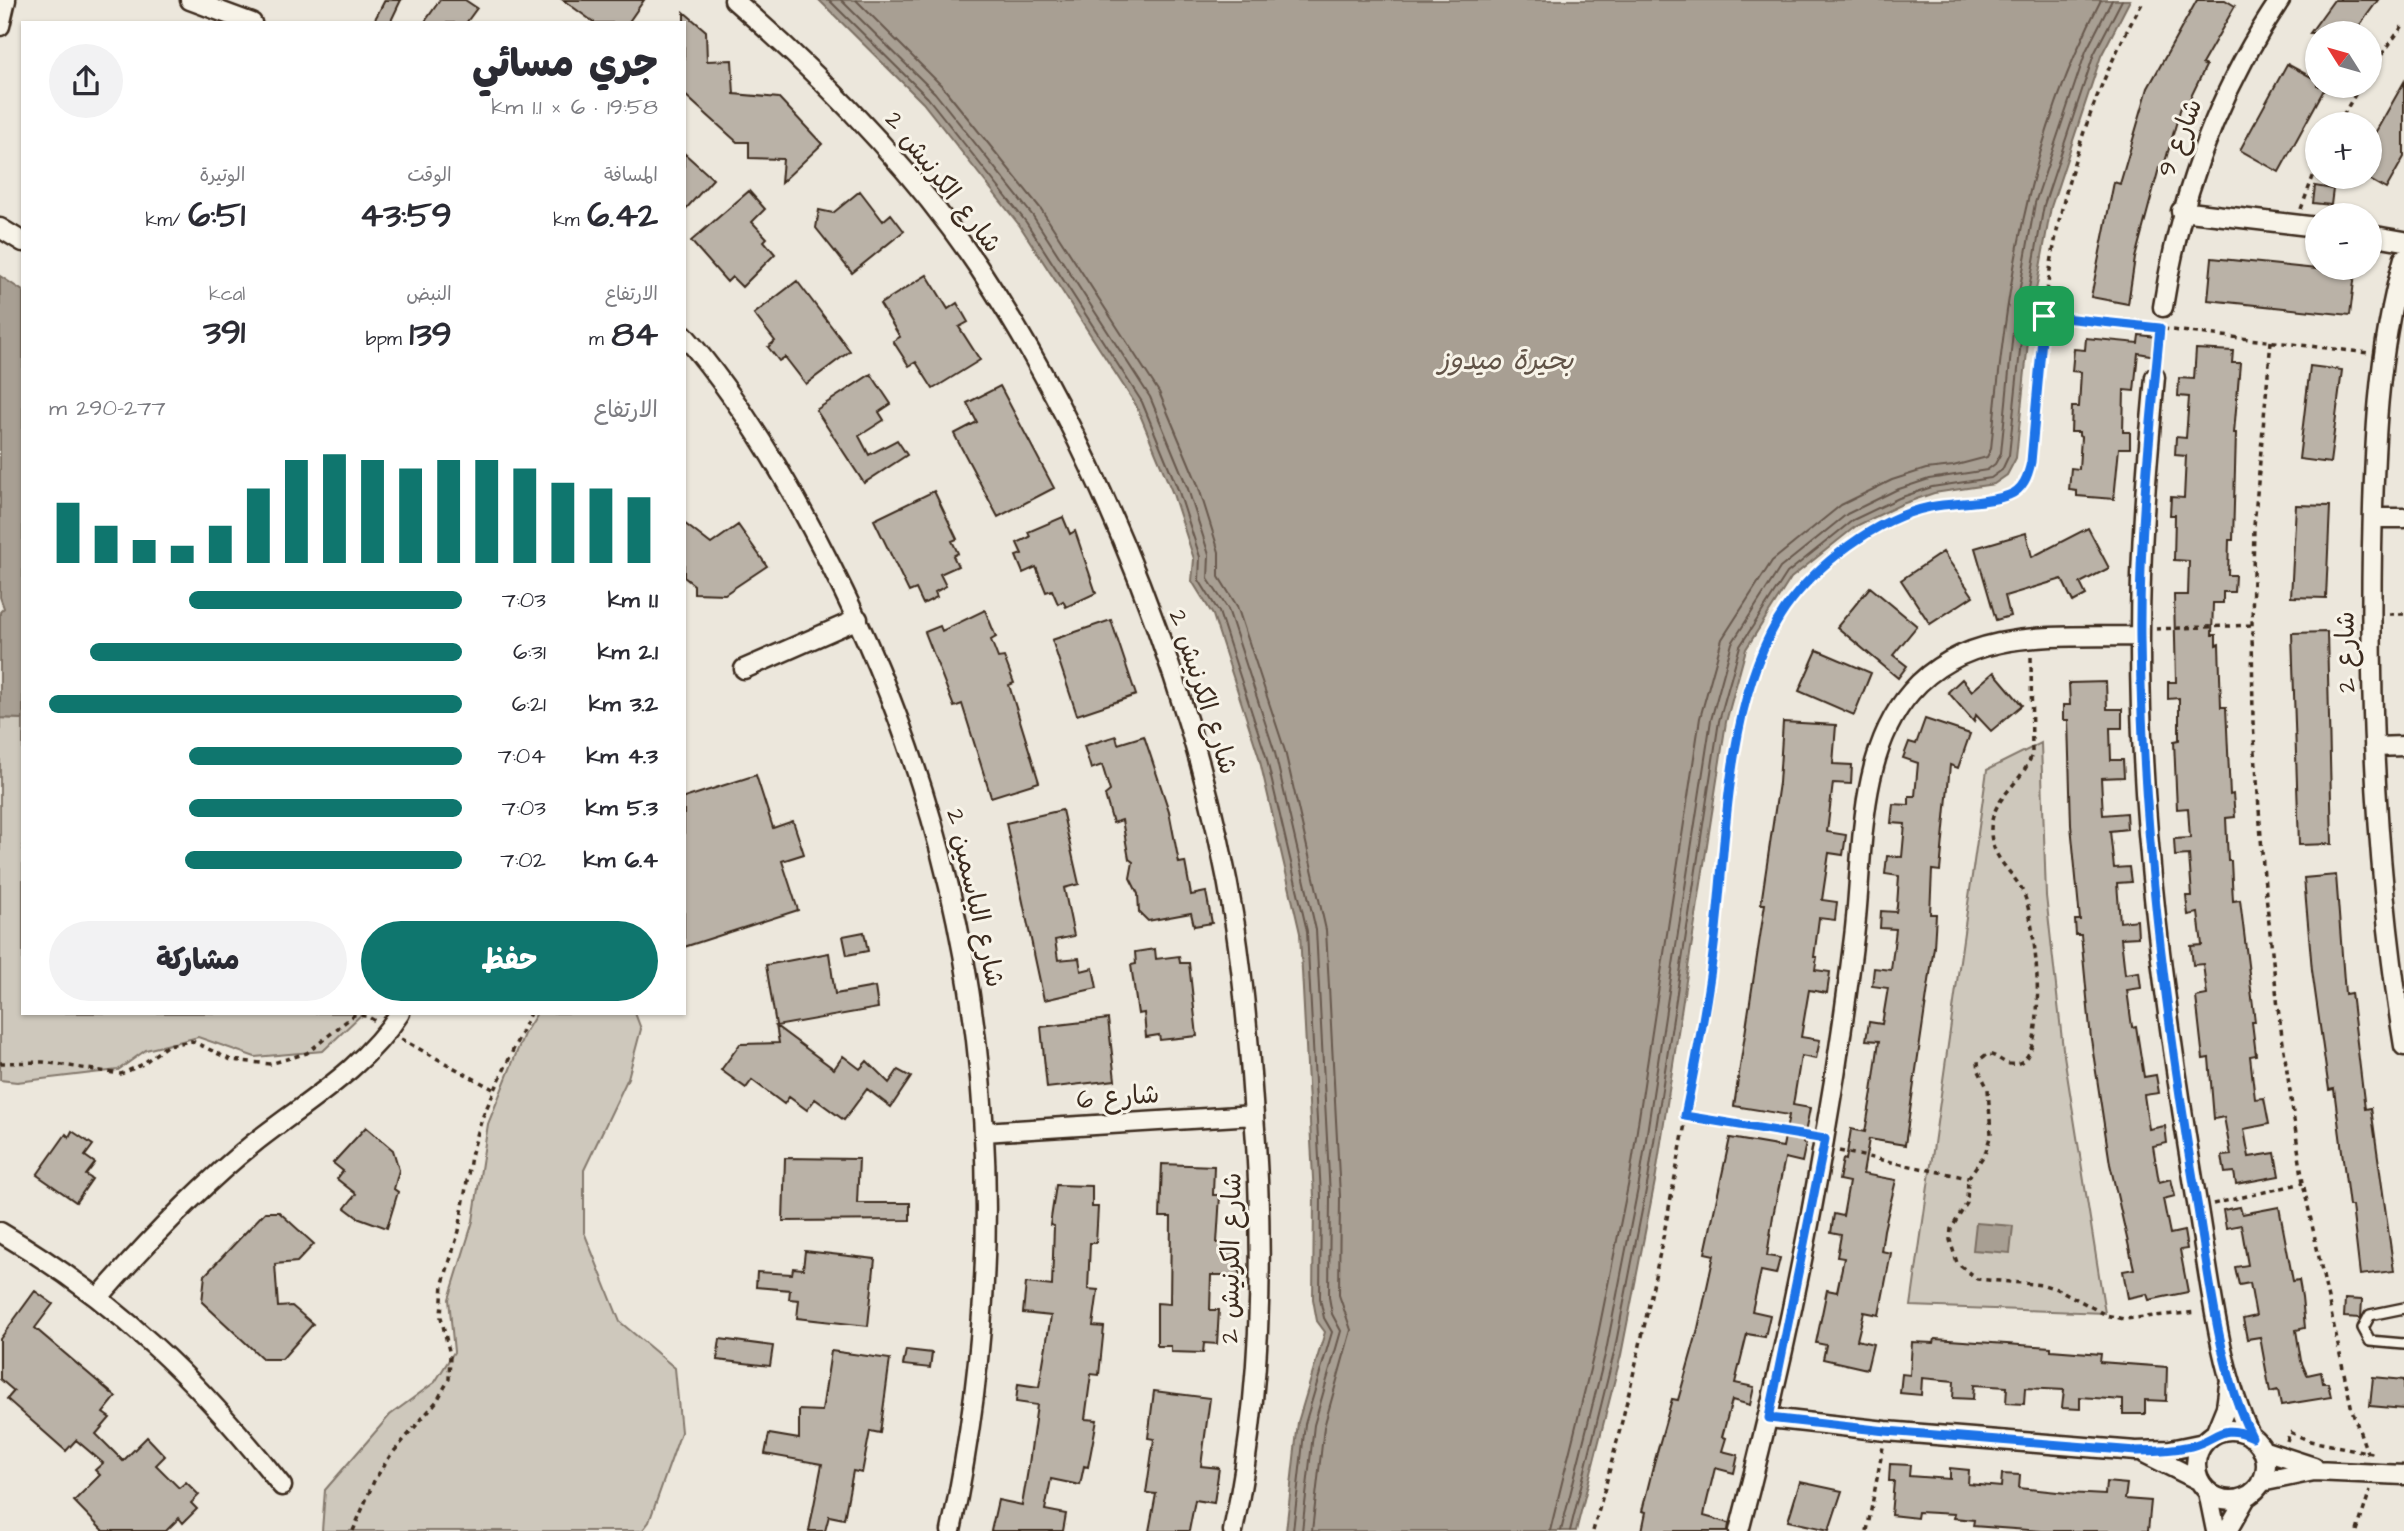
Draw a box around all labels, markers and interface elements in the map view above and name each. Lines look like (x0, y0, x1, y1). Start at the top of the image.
north arrow (2305, 21, 2382, 98)
map controls (2305, 21, 2382, 280)
text: جري مسائي (472, 39, 658, 91)
button: share (49, 44, 123, 118)
text: 19:58 · 6 × 1.1 km (491, 91, 658, 123)
street label: شارع 9 (2149, 94, 2211, 182)
street label: شارع الكرنيش 2 (876, 104, 1010, 260)
button: + (2305, 112, 2382, 189)
text: الوتيرة (199, 162, 245, 189)
text: الوقت (407, 162, 452, 189)
text: المسافة (604, 162, 658, 189)
text: 6:51 (188, 191, 245, 240)
text: 43:59 (359, 191, 452, 240)
text: 6.42 (587, 191, 658, 240)
button: − (2305, 203, 2382, 280)
text: /km (146, 207, 188, 234)
text: km (553, 207, 587, 234)
text: kcal (209, 281, 245, 308)
text: النبض (406, 281, 452, 308)
text: الارتفاع (605, 281, 658, 308)
pin (2014, 286, 2074, 346)
icon: arrive (2025, 297, 2063, 335)
text: 391 (203, 308, 245, 357)
text: 139 (409, 310, 452, 359)
text: 84 (611, 310, 658, 359)
text: bpm (366, 326, 409, 353)
text: m (589, 326, 611, 353)
water label: بحيرة ميدوز (1436, 341, 1574, 380)
text: 277–290 m (49, 392, 166, 424)
text: الارتفاع (594, 394, 658, 426)
text: 7:03 (502, 584, 546, 616)
text: 1.1 km (608, 584, 658, 616)
street label: شارع الكرنيش 2 (1159, 605, 1247, 779)
street label: شارع 2 (2327, 611, 2365, 693)
text: 6:31 (513, 636, 546, 668)
text: 2.1 km (597, 636, 658, 668)
text: 6:21 (512, 688, 546, 720)
text: 3.2 km (589, 688, 658, 720)
text: 7:04 (498, 740, 546, 772)
text: 4.3 km (586, 740, 658, 772)
text: 7:03 (502, 792, 546, 824)
text: 5.3 km (586, 792, 658, 824)
street label: شارع الياسمين 2 (937, 805, 1013, 991)
text: 7:02 (500, 844, 546, 876)
text: 6.4 km (583, 844, 658, 876)
button: مشاركة (49, 921, 347, 1001)
button: حفظ (361, 921, 658, 1001)
street label: شارع 6 (1075, 1076, 1161, 1118)
street label: شارع الكرنيش 2 (1212, 1172, 1250, 1344)

